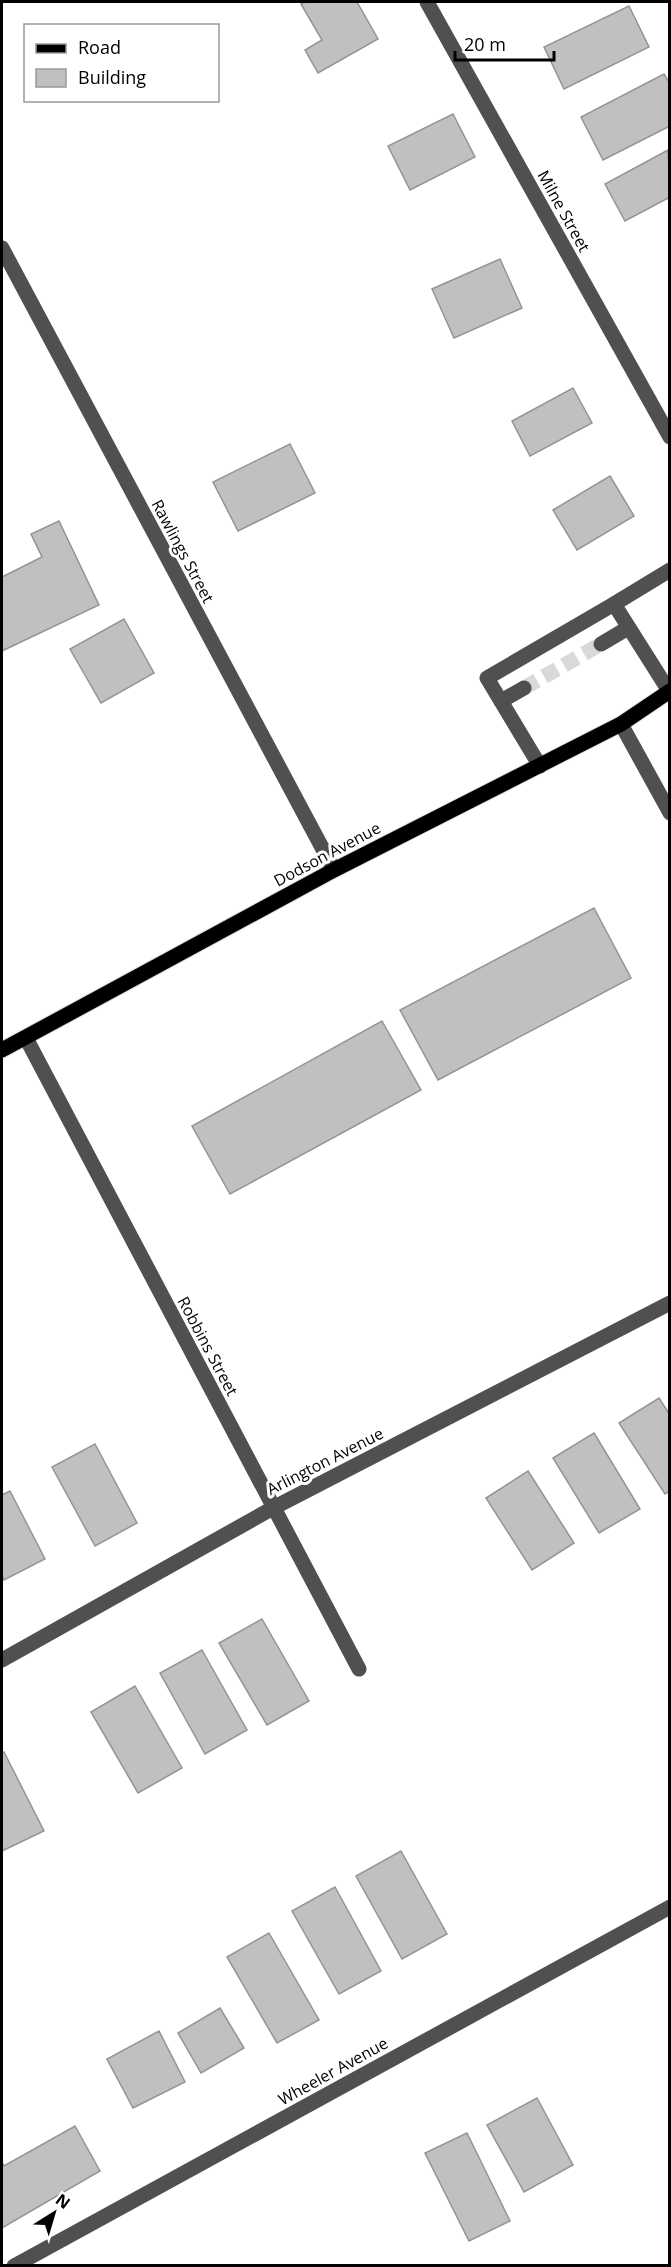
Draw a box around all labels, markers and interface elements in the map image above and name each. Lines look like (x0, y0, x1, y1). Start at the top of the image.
legend (24, 24, 219, 102)
scale bar (455, 24, 554, 62)
text: 20 m (464, 32, 506, 56)
text: Road (78, 35, 121, 59)
text: Building (78, 65, 146, 89)
street label: Milne Street (533, 166, 596, 256)
street label: Rawlings Street (146, 495, 220, 607)
street label: Dodson Avenue (270, 817, 384, 891)
street label: Robbins Street (173, 1293, 244, 1400)
street label: Arlington Avenue (263, 1422, 387, 1500)
street label: Wheeler Avenue (274, 2032, 392, 2110)
north arrow (24, 2183, 84, 2243)
text: N (51, 2188, 75, 2214)

